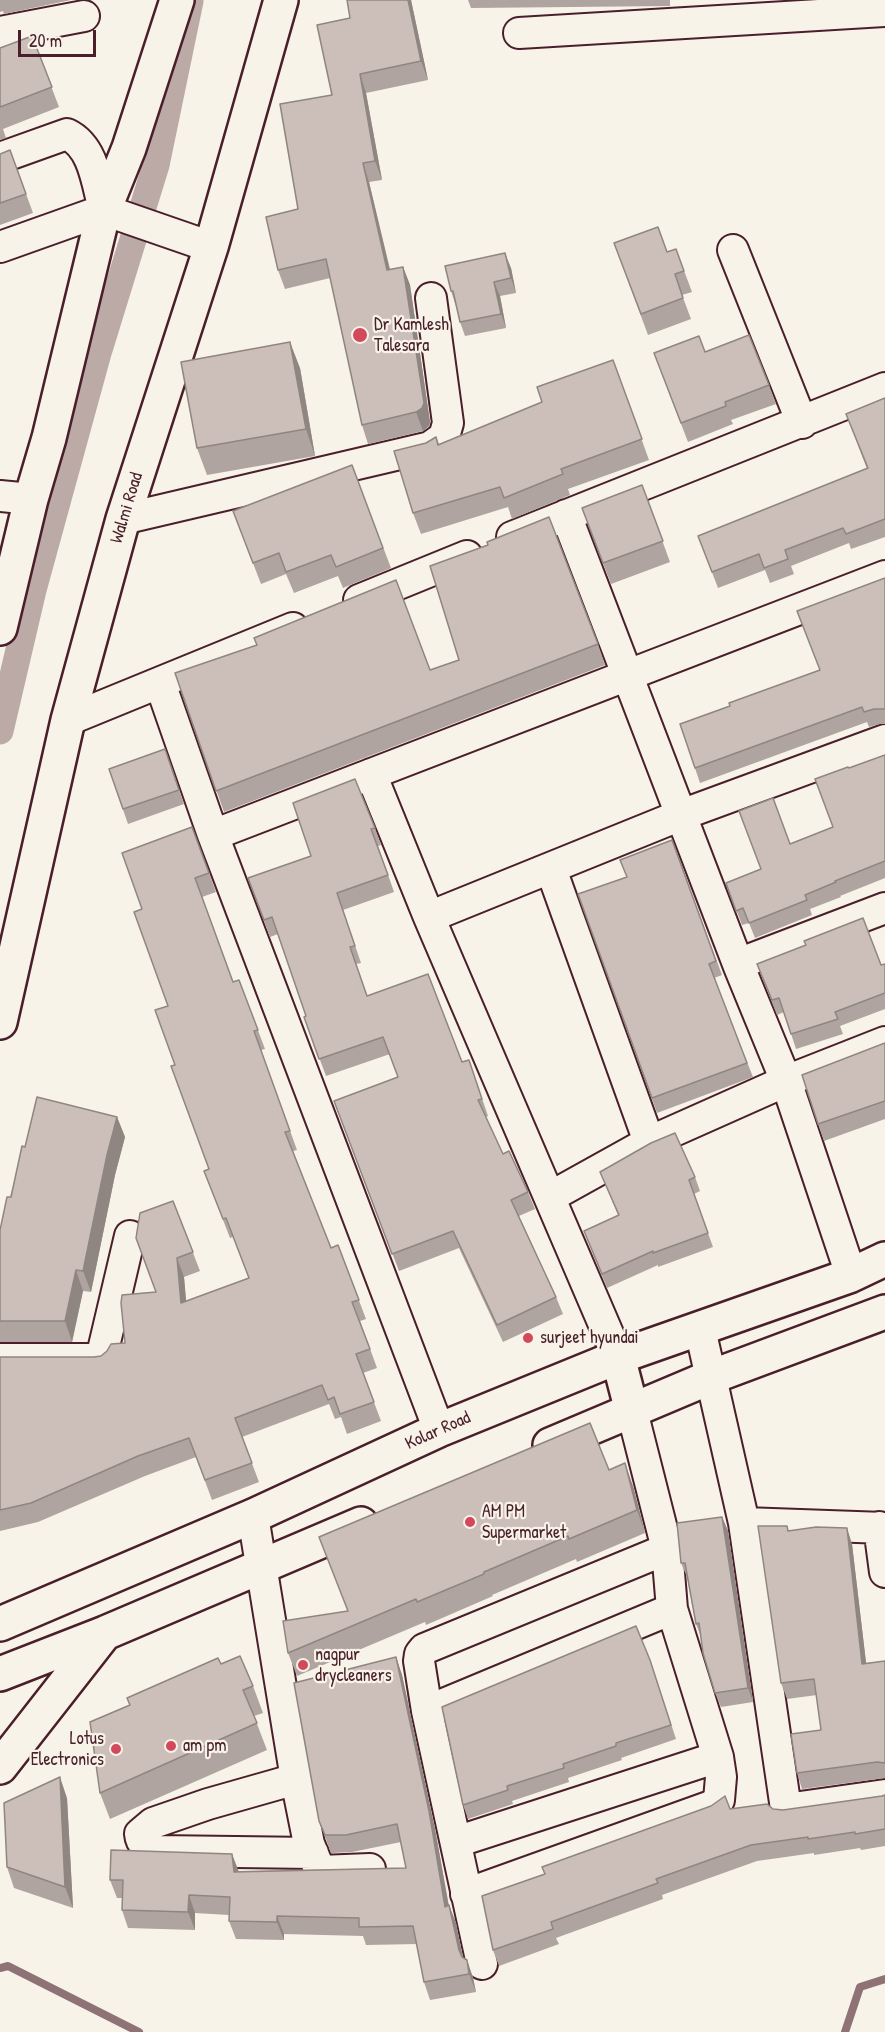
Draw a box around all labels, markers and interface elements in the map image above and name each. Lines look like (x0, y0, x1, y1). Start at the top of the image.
scale bar (21, 18, 99, 56)
text: 20 m (29, 28, 62, 53)
place label: Dr Kamlesh Talesara (374, 314, 449, 356)
marker: Dr Kamlesh Talesara (351, 326, 369, 344)
street label: Walmi Road (106, 470, 148, 546)
place label: surjeet hyundai (540, 1327, 639, 1349)
marker: surjeet hyundai (521, 1331, 535, 1345)
street label: Kolar Road (402, 1407, 474, 1455)
place label: AM PM Supermarket (482, 1501, 566, 1544)
marker: AM PM Supermarket (463, 1515, 477, 1529)
place label: nagpur drycleaners (315, 1644, 392, 1686)
marker: nagpur drycleaners (296, 1658, 310, 1672)
place label: Lotus Electronics (31, 1728, 104, 1770)
place label: am pm (183, 1735, 226, 1757)
marker: am pm (164, 1739, 178, 1753)
marker: Lotus Electronics (109, 1742, 123, 1756)

